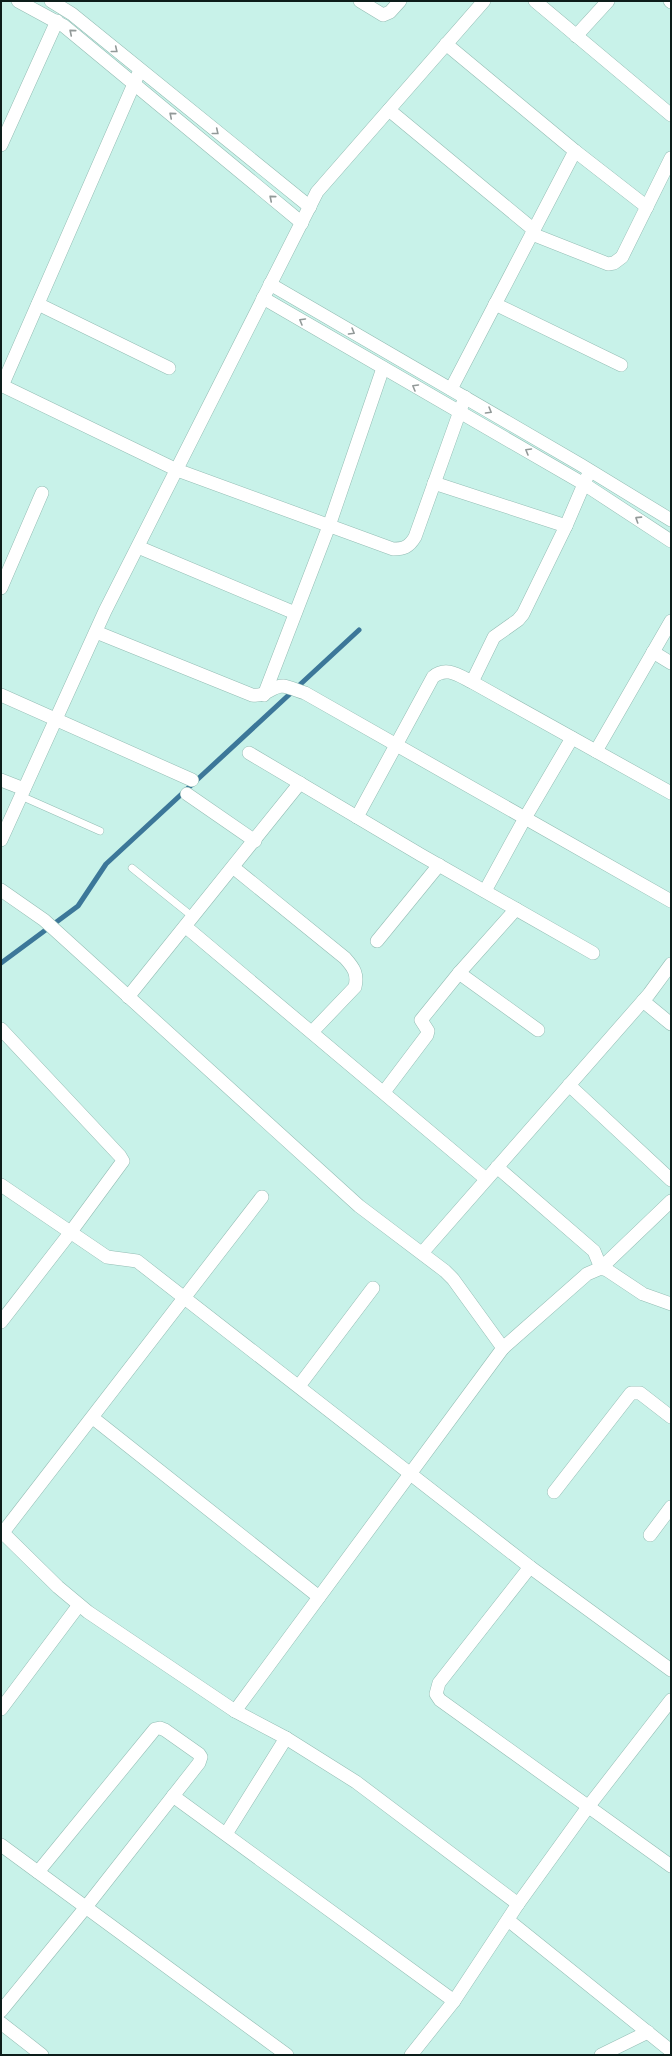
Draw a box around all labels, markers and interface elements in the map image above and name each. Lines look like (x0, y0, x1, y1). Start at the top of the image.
one-way arrow (69, 29, 76, 36)
one-way arrow (111, 45, 118, 52)
one-way arrow (169, 112, 176, 119)
one-way arrow (211, 127, 218, 134)
one-way arrow (269, 195, 276, 202)
one-way arrow (299, 319, 307, 326)
one-way arrow (348, 327, 355, 334)
one-way arrow (412, 384, 419, 391)
one-way arrow (485, 407, 492, 414)
one-way arrow (524, 449, 532, 456)
one-way arrow (635, 517, 642, 524)

